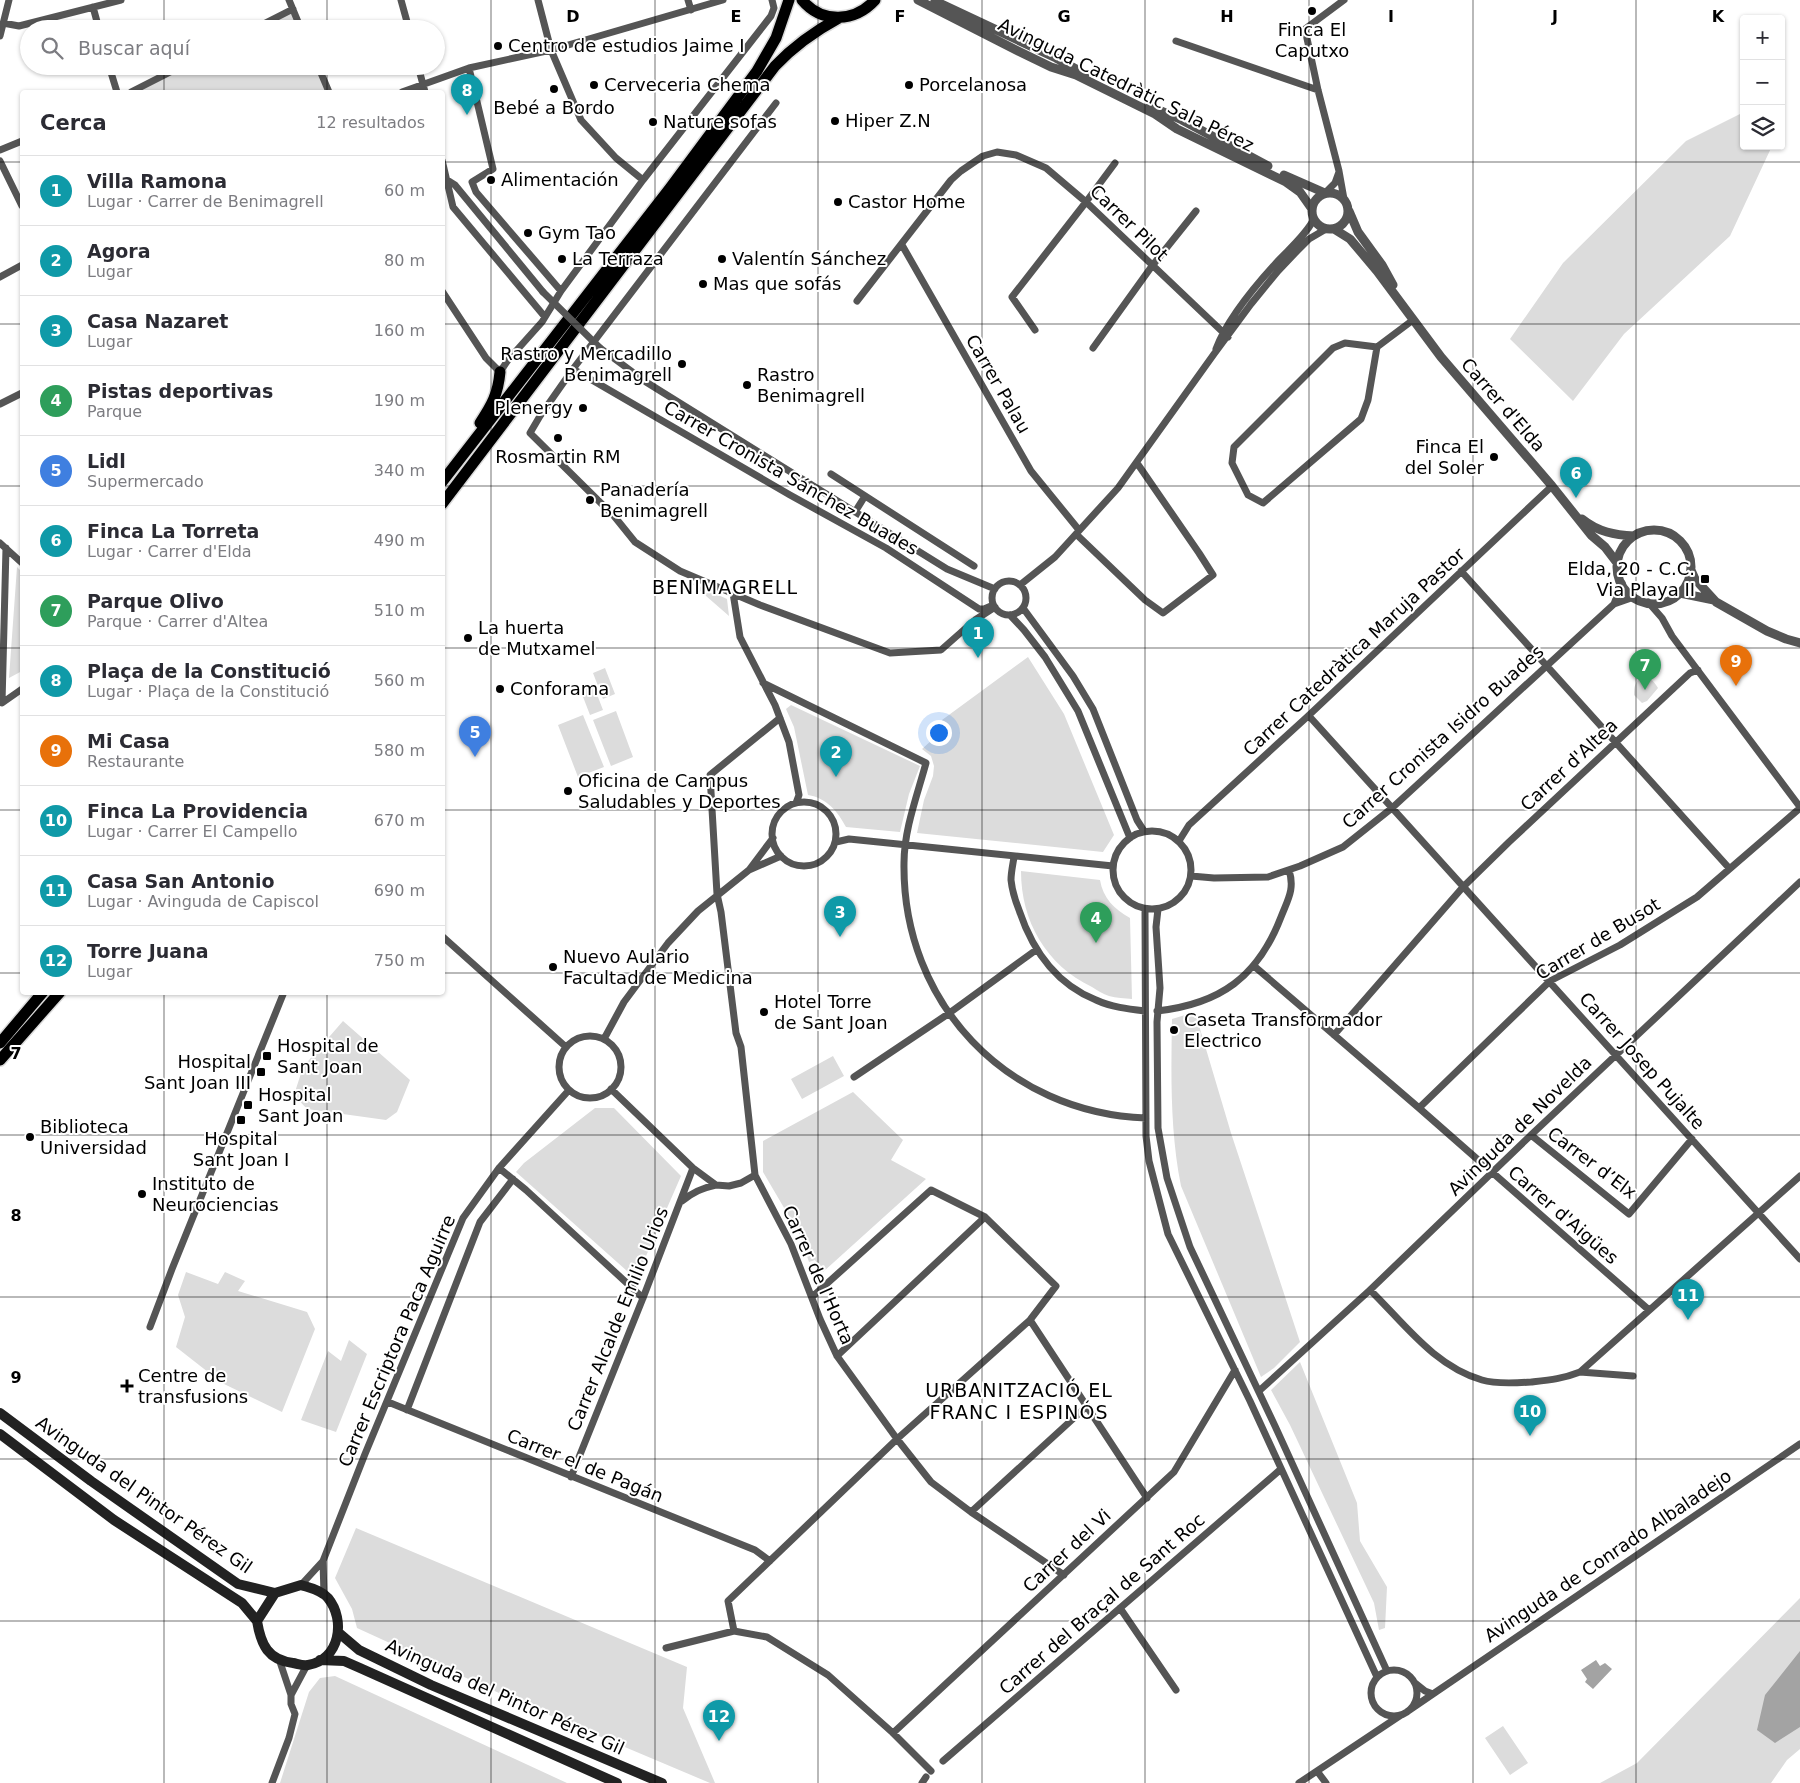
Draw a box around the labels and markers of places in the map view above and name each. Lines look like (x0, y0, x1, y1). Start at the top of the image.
marker: Finca El Caputxo (1306, 5, 1318, 17)
place label: Finca El Caputxo (1275, 19, 1349, 61)
place label: Centro de estudios Jaime I (508, 35, 745, 56)
marker: Centro de estudios Jaime I (492, 40, 504, 52)
pin: 8 (451, 74, 483, 115)
place label: Cerveceria Chema (604, 74, 771, 95)
place label: Porcelanosa (919, 74, 1027, 95)
marker: Cerveceria Chema (588, 79, 600, 91)
marker: Porcelanosa (903, 79, 915, 91)
marker: Bebé a Bordo (548, 83, 560, 95)
place label: Bebé a Bordo (493, 97, 615, 118)
place label: Hiper Z.N (845, 110, 931, 131)
place label: Nature sofas (663, 111, 777, 132)
marker: Hiper Z.N (829, 115, 841, 127)
marker: Nature sofas (647, 116, 659, 128)
place label: Alimentación (501, 169, 619, 190)
marker: Alimentación (485, 174, 497, 186)
place label: Castor Home (848, 191, 965, 212)
marker: Castor Home (832, 196, 844, 208)
place label: Gym Tao (538, 222, 616, 243)
marker: Gym Tao (522, 227, 534, 239)
place label: La Terraza (572, 248, 664, 269)
place label: Valentín Sánchez (732, 248, 886, 269)
marker: La Terraza (556, 253, 568, 265)
marker: Valentín Sánchez (716, 253, 728, 265)
place label: Mas que sofás (713, 273, 841, 294)
marker: Mas que sofás (697, 278, 709, 290)
place label: Rastro y Mercadillo Benimagrell (500, 343, 672, 385)
marker: Rastro y Mercadillo Benimagrell (676, 358, 688, 370)
place label: Rastro Benimagrell (757, 364, 865, 406)
marker: Rastro Benimagrell (741, 379, 753, 391)
place label: Plenergy (494, 397, 573, 418)
marker: Plenergy (577, 402, 589, 414)
marker: Rosmartin RM (552, 432, 564, 444)
place label: Finca El del Soler (1405, 436, 1485, 478)
place label: Rosmartin RM (495, 446, 621, 467)
marker: Finca El del Soler (1488, 451, 1500, 463)
pin: 6 (1560, 457, 1592, 498)
place label: Panadería Benimagrell (600, 479, 708, 521)
marker: Panadería Benimagrell (584, 494, 596, 506)
place label: Elda, 20 - C.C. Via Playa II (1567, 558, 1695, 600)
marker: Elda, 20 - C.C. Via Playa II (1699, 573, 1711, 585)
place label: La huerta de Mutxamel (478, 617, 596, 659)
pin: 1 (962, 617, 994, 658)
marker: La huerta de Mutxamel (462, 632, 474, 644)
pin: 9 (1720, 645, 1752, 686)
pin: 7 (1629, 649, 1661, 690)
place label: Conforama (510, 678, 609, 699)
marker: Conforama (494, 683, 506, 695)
pin: 5 (459, 716, 491, 757)
pin: 2 (820, 736, 852, 777)
place label: Oficina de Campus Saludables y Deportes (578, 770, 781, 812)
marker: Oficina de Campus Saludables y Deportes (562, 785, 574, 797)
pin: 3 (824, 896, 856, 937)
pin: 4 (1080, 902, 1112, 943)
place label: Nuevo Aulario Facultad de Medicina (563, 946, 753, 988)
marker: Nuevo Aulario Facultad de Medicina (547, 961, 559, 973)
place label: Hotel Torre de Sant Joan (774, 991, 888, 1033)
marker: Hotel Torre de Sant Joan (758, 1006, 770, 1018)
place label: Caseta Transformador Electrico (1184, 1009, 1383, 1051)
marker: Caseta Transformador Electrico (1168, 1024, 1180, 1036)
place label: Hospital de Sant Joan (277, 1035, 379, 1077)
marker: Hospital de Sant Joan (261, 1050, 273, 1062)
place label: Hospital Sant Joan III (144, 1051, 251, 1093)
marker: Hospital Sant Joan III (255, 1066, 267, 1078)
place label: Hospital Sant Joan (258, 1084, 343, 1126)
marker: Hospital Sant Joan (242, 1099, 254, 1111)
marker: Hospital Sant Joan I (235, 1114, 247, 1126)
place label: Biblioteca Universidad (40, 1116, 147, 1158)
place label: Hospital Sant Joan I (193, 1128, 289, 1170)
marker: Biblioteca Universidad (24, 1131, 36, 1143)
place label: Instituto de Neurociencias (152, 1173, 279, 1215)
marker: Instituto de Neurociencias (136, 1188, 148, 1200)
pin: 11 (1672, 1279, 1704, 1320)
place label: Centre de transfusions (138, 1365, 248, 1407)
marker: Centre de transfusions (120, 1379, 134, 1393)
pin: 10 (1514, 1395, 1546, 1436)
pin: 12 (703, 1700, 735, 1741)

